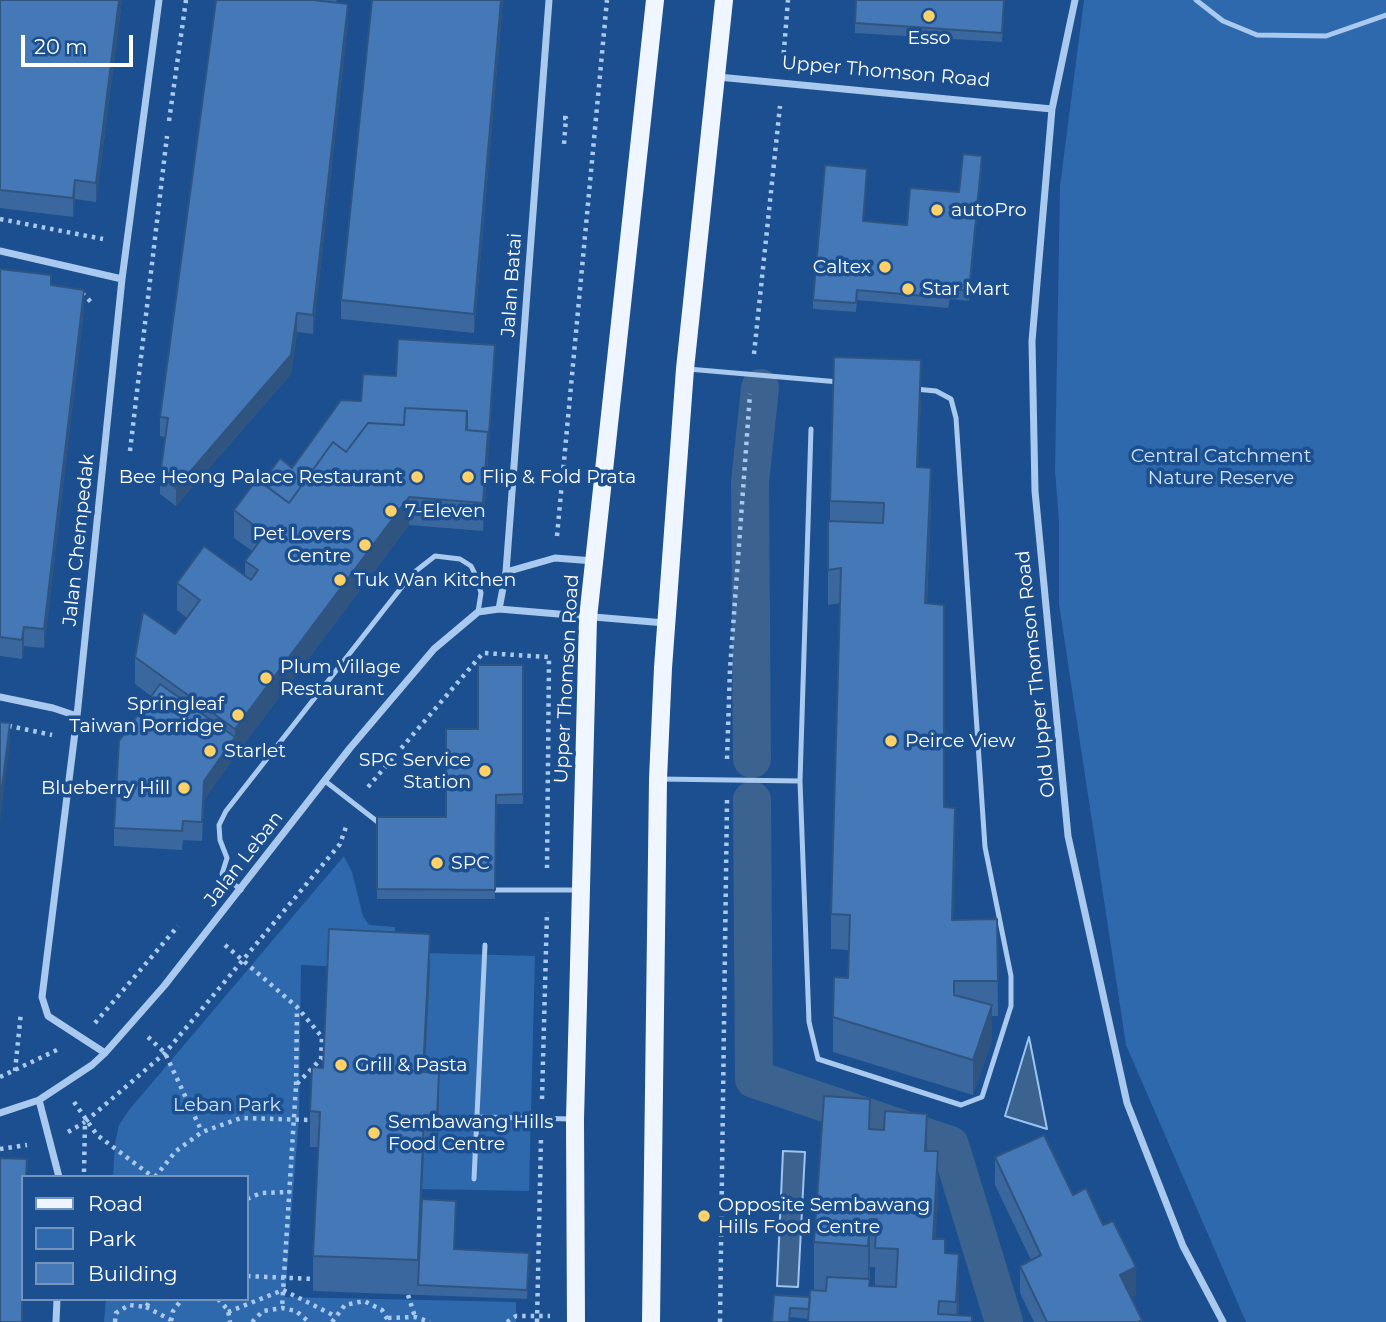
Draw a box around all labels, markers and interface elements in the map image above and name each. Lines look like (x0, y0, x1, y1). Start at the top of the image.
marker: Esso (921, 8, 937, 24)
scale bar (24, 21, 136, 65)
place label: Esso (907, 27, 951, 49)
text: 20 m (34, 34, 88, 59)
street label: Upper Thomson Road (781, 52, 991, 92)
place label: autoPro (951, 199, 1027, 221)
marker: autoPro (929, 202, 945, 218)
street label: Jalan Batai (497, 232, 527, 338)
place label: Caltex (813, 256, 871, 278)
marker: Caltex (877, 259, 893, 275)
place label: Star Mart (922, 278, 1010, 300)
marker: Star Mart (900, 281, 916, 297)
park label: Central Catchment Nature Reserve (1131, 445, 1311, 489)
street label: Jalan Chempedak (59, 453, 99, 627)
place label: Bee Heong Palace Restaurant (119, 466, 403, 488)
place label: Flip & Fold Prata (482, 466, 636, 488)
marker: Bee Heong Palace Restaurant (409, 469, 425, 485)
marker: Flip & Fold Prata (460, 469, 476, 485)
place label: 7-Eleven (405, 500, 486, 522)
marker: 7-Eleven (383, 503, 399, 519)
place label: Pet Lovers Centre (252, 523, 351, 567)
marker: Pet Lovers Centre (357, 537, 373, 553)
street label: Old Upper Thomson Road (1012, 549, 1060, 799)
place label: Tuk Wan Kitchen (354, 569, 516, 591)
marker: Tuk Wan Kitchen (332, 572, 348, 588)
street label: Upper Thomson Road (550, 574, 584, 784)
place label: Plum Village Restaurant (280, 656, 401, 700)
marker: Plum Village Restaurant (258, 670, 274, 686)
place label: Springleaf Taiwan Porridge (69, 693, 224, 737)
marker: Springleaf Taiwan Porridge (230, 707, 246, 723)
place label: Peirce View (905, 730, 1015, 752)
marker: Peirce View (883, 733, 899, 749)
place label: Starlet (224, 740, 286, 762)
marker: Starlet (202, 743, 218, 759)
place label: SPC Service Station (359, 749, 471, 793)
marker: SPC Service Station (477, 763, 493, 779)
place label: Blueberry Hill (41, 777, 170, 799)
marker: Blueberry Hill (176, 780, 192, 796)
street label: Jalan Leban (200, 807, 288, 911)
place label: SPC (451, 852, 490, 874)
marker: SPC (429, 855, 445, 871)
place label: Grill & Pasta (355, 1054, 468, 1076)
marker: Grill & Pasta (333, 1057, 349, 1073)
park label: Leban Park (173, 1094, 281, 1116)
place label: Sembawang Hills Food Centre (388, 1111, 554, 1155)
marker: Sembawang Hills Food Centre (366, 1125, 382, 1141)
legend (21, 1175, 248, 1301)
text: Road (88, 1191, 143, 1216)
place label: Opposite Sembawang Hills Food Centre (718, 1194, 930, 1238)
marker: Opposite Sembawang Hills Food Centre (696, 1208, 712, 1224)
text: Park (88, 1226, 136, 1251)
text: Building (88, 1261, 178, 1286)

